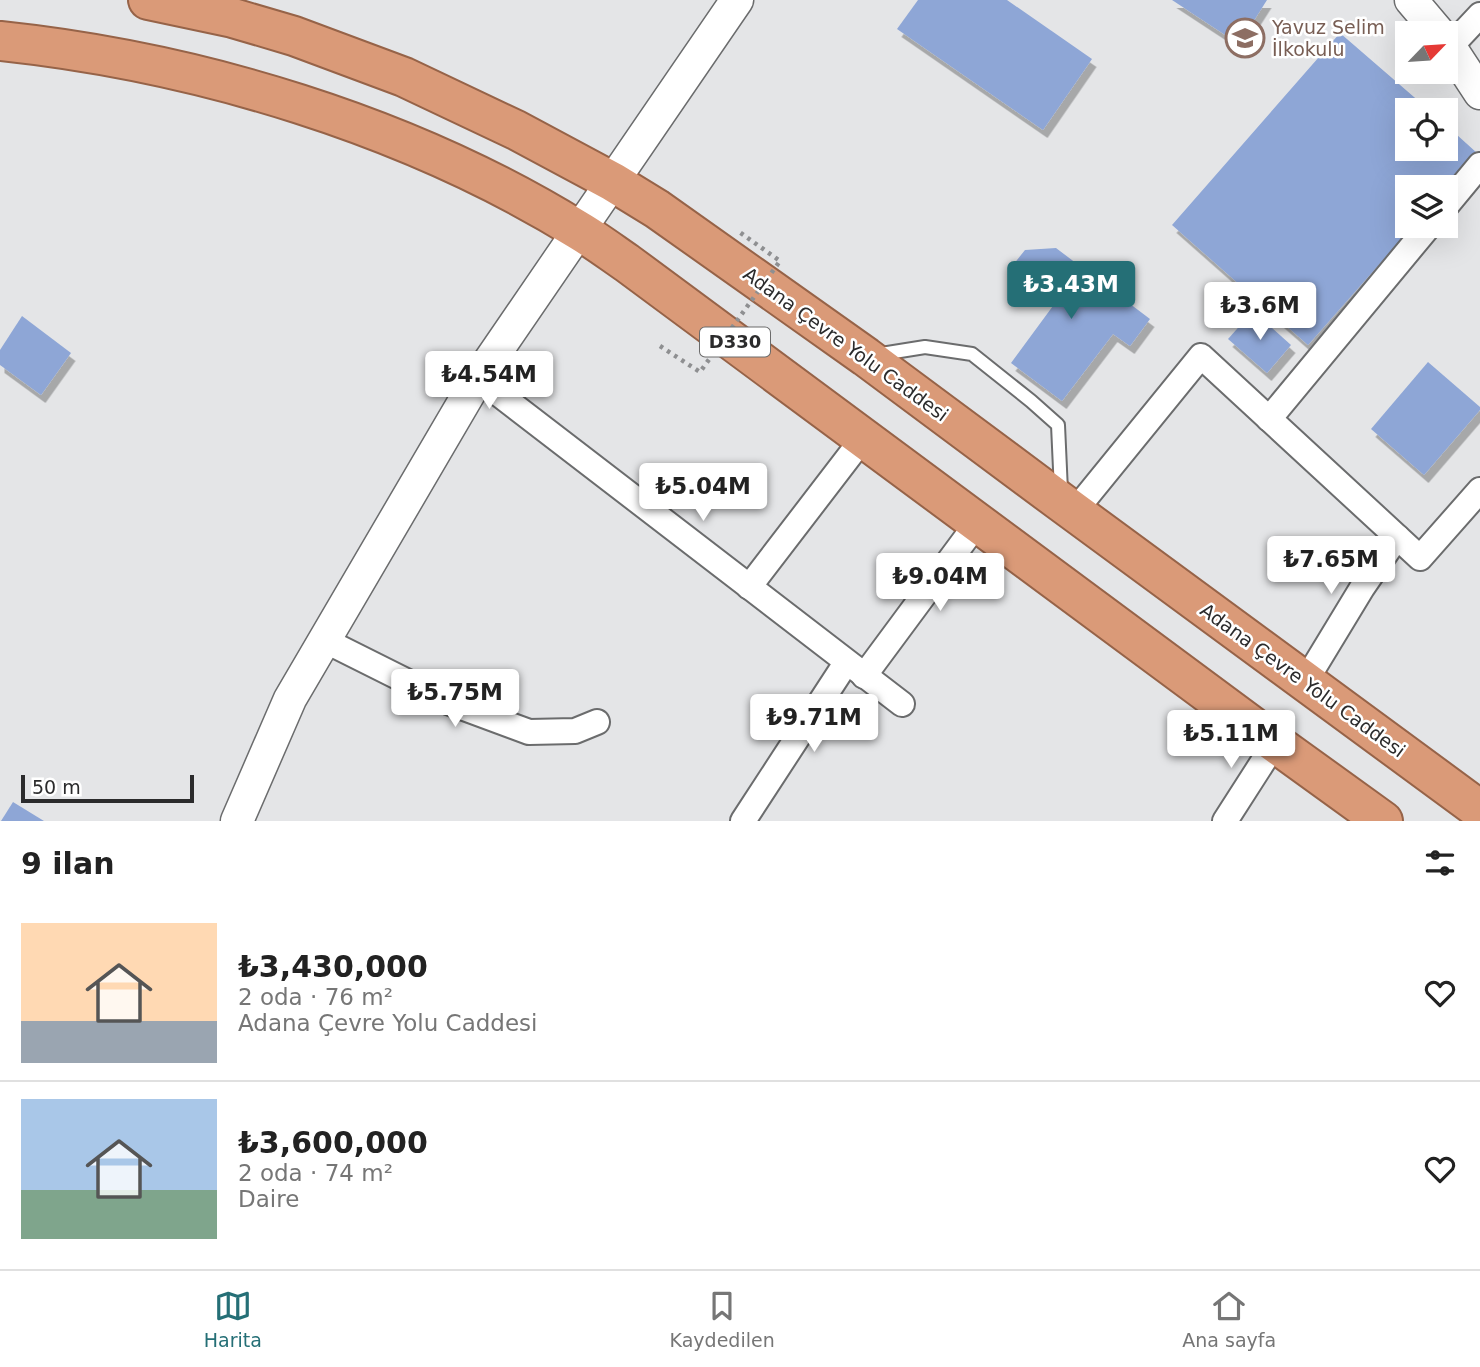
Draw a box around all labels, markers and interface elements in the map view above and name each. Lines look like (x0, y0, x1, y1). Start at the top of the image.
place label: Yavuz Selim İlkokulu (1271, 16, 1385, 60)
school or university icon: Yavuz Selim İlkokulu (1224, 17, 1266, 59)
north arrow (1395, 21, 1458, 84)
map controls (1395, 21, 1458, 238)
button: locate (1395, 98, 1458, 161)
button: layers (1395, 175, 1458, 238)
street label: Adana Çevre Yolu Caddesi (739, 262, 953, 426)
pin: ₺3.43M (1014, 262, 1128, 321)
text: ₺3.43M (1023, 271, 1119, 297)
pin: ₺3.6M (1211, 282, 1309, 342)
text: ₺3.6M (1220, 292, 1300, 318)
road number: D330 (700, 328, 770, 356)
pin: ₺4.54M (432, 352, 546, 411)
text: ₺4.54M (441, 361, 537, 387)
pin: ₺5.04M (646, 463, 760, 523)
text: ₺5.04M (655, 473, 751, 499)
pin: ₺7.65M (1274, 536, 1388, 596)
text: ₺7.65M (1283, 546, 1379, 572)
pin: ₺9.04M (883, 554, 997, 613)
text: ₺9.04M (892, 563, 988, 589)
street label: Adana Çevre Yolu Caddesi (1196, 598, 1410, 762)
pin: ₺5.75M (398, 670, 512, 729)
text: ₺5.75M (407, 679, 503, 705)
pin: ₺9.71M (757, 694, 871, 754)
text: ₺9.71M (766, 704, 862, 730)
pin: ₺5.11M (1174, 710, 1288, 770)
text: ₺5.11M (1183, 720, 1279, 746)
scale bar (21, 772, 194, 804)
text: 50 m (32, 776, 81, 798)
icon: filters (1421, 844, 1459, 882)
text: 9 ilan (21, 846, 115, 881)
text: ₺3,430,000 (238, 949, 428, 984)
icon: home (77, 951, 161, 1035)
icon: heart (1421, 974, 1459, 1012)
text: 2 oda · 76 m² (238, 984, 393, 1010)
text: Adana Çevre Yolu Caddesi (238, 1010, 537, 1036)
text: ₺3,600,000 (238, 1125, 428, 1160)
icon: home (77, 1127, 161, 1211)
icon: heart (1421, 1150, 1459, 1188)
text: 2 oda · 74 m² (238, 1160, 393, 1186)
text: Daire (238, 1186, 299, 1212)
tab: Harita (204, 1287, 262, 1351)
tab: Kaydedilen (670, 1287, 775, 1351)
tab: Ana sayfa (1182, 1287, 1276, 1351)

